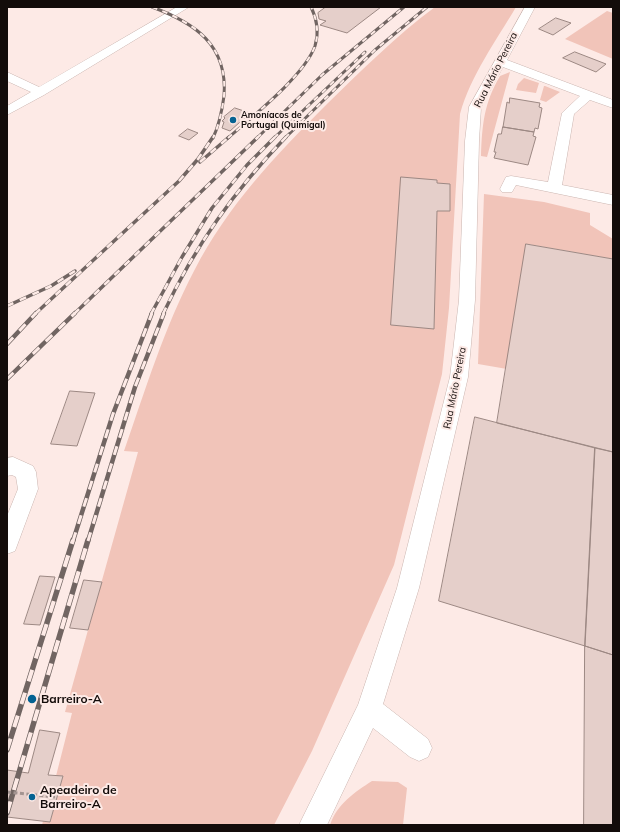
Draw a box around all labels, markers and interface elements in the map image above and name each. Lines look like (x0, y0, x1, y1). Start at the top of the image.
street label: Rua Mário Pereira (472, 30, 520, 110)
place label: Amoníacos de Portugal (Quimigal) (241, 110, 326, 131)
marker: Amoníacos de Portugal (Quimigal) (228, 115, 238, 125)
street label: Rua Mário Pereira (441, 346, 469, 430)
place label: Barreiro-A (41, 692, 102, 706)
marker: Barreiro-A (26, 693, 38, 705)
place label: Apeadeiro de Barreiro-A (40, 783, 117, 811)
marker: Apeadeiro de Barreiro-A (27, 792, 37, 802)

